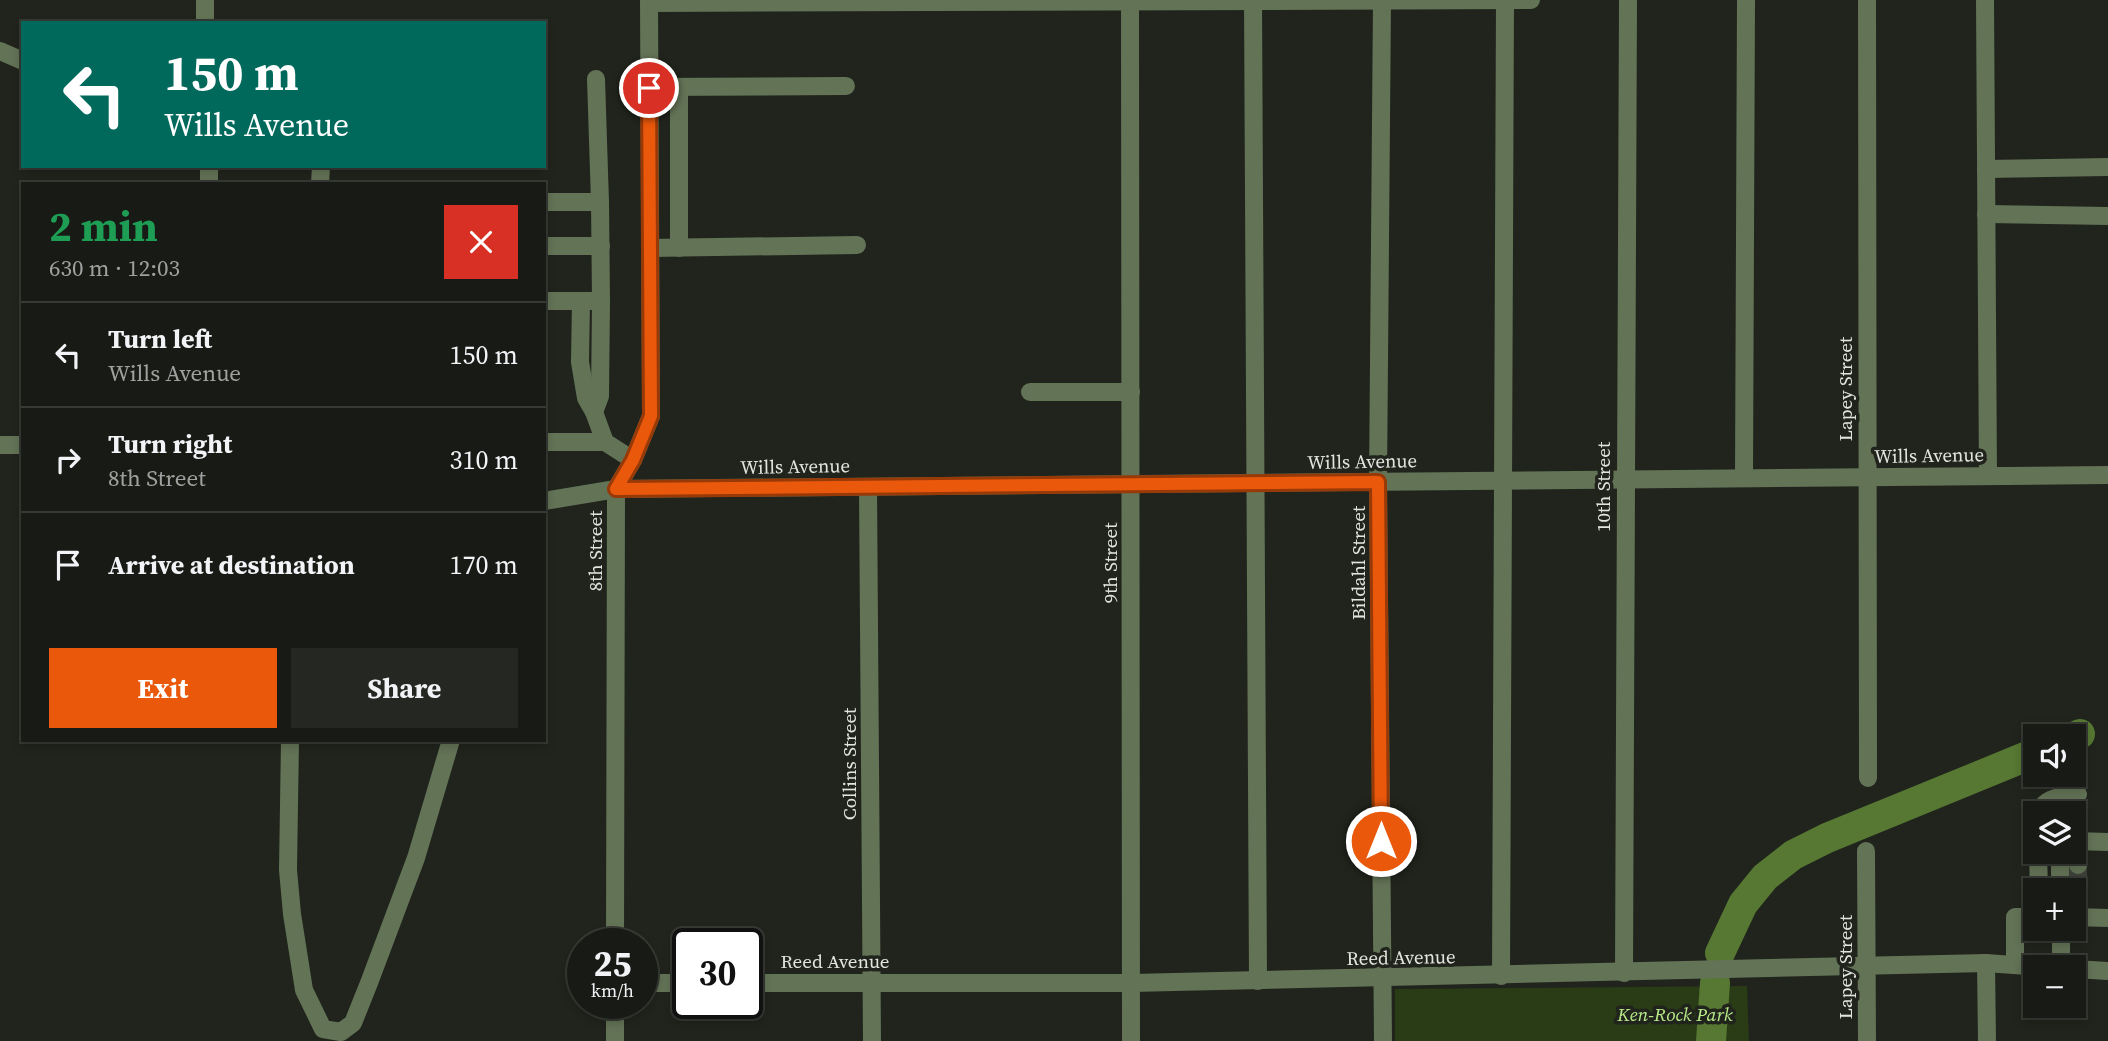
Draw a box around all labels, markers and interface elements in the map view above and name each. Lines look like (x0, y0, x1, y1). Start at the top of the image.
text: 150 m (164, 39, 299, 106)
icon: left (49, 49, 140, 140)
pin (619, 58, 679, 118)
icon: arrive (630, 69, 668, 107)
text: Wills Avenue (164, 103, 349, 147)
text: 2 min (49, 197, 158, 255)
button: close (444, 205, 518, 279)
text: 630 m · 12:03 (49, 252, 180, 284)
text: Turn left (108, 321, 212, 357)
icon: left (49, 336, 87, 374)
street label: Lapey Street (1832, 336, 1858, 441)
text: 150 m (450, 337, 518, 373)
text: Wills Avenue (108, 357, 241, 389)
text: Turn right (108, 426, 232, 462)
icon: right (49, 441, 87, 479)
street label: 10th Street (1590, 441, 1616, 532)
street label: Wills Avenue (1874, 441, 1984, 469)
text: 310 m (450, 442, 518, 478)
street label: Wills Avenue (1307, 447, 1417, 475)
street label: Wills Avenue (740, 452, 850, 480)
text: 8th Street (108, 462, 206, 494)
street label: Bildahl Street (1345, 505, 1371, 620)
street label: 8th Street (582, 510, 608, 591)
street label: 9th Street (1097, 522, 1123, 603)
icon: arrive (49, 546, 87, 584)
text: Arrive at destination (108, 547, 355, 583)
text: 170 m (450, 547, 518, 583)
button: Exit (49, 648, 277, 728)
button: Share (291, 648, 518, 728)
street label: Collins Street (836, 707, 862, 820)
map controls (2023, 724, 2086, 1018)
button: sound (2023, 724, 2086, 787)
button: layers (2023, 801, 2086, 864)
position arrow (1344, 804, 1418, 878)
button: + (2023, 878, 2086, 941)
street label: Lapey Street (1832, 914, 1858, 1019)
speed limit sign: 30 (672, 928, 763, 1019)
text: 25 (594, 940, 631, 988)
street label: Reed Avenue (1346, 943, 1456, 971)
street label: Reed Avenue (780, 948, 890, 974)
button: − (2023, 955, 2086, 1018)
text: km/h (591, 978, 634, 1003)
park label: Ken-Rock Park (1616, 1001, 1733, 1027)

